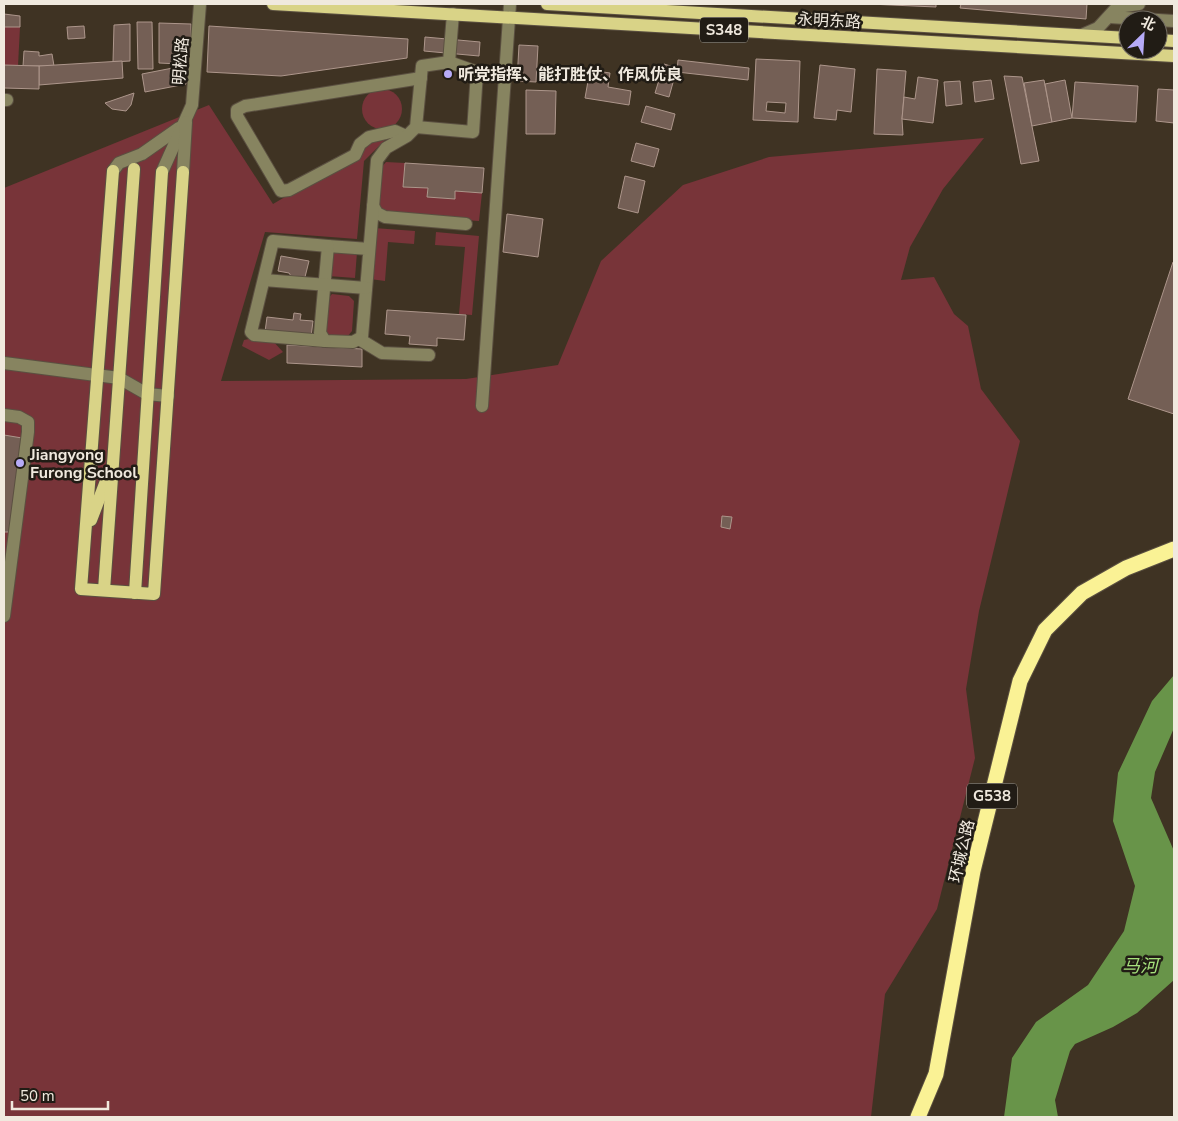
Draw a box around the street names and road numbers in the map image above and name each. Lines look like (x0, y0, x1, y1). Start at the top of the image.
street label: 永明东路 (796, 8, 861, 34)
road number: S348 (700, 18, 748, 42)
street label: 明松路 (168, 36, 194, 86)
road number: G538 (967, 784, 1017, 808)
street label: 环城公路 (944, 818, 980, 885)

